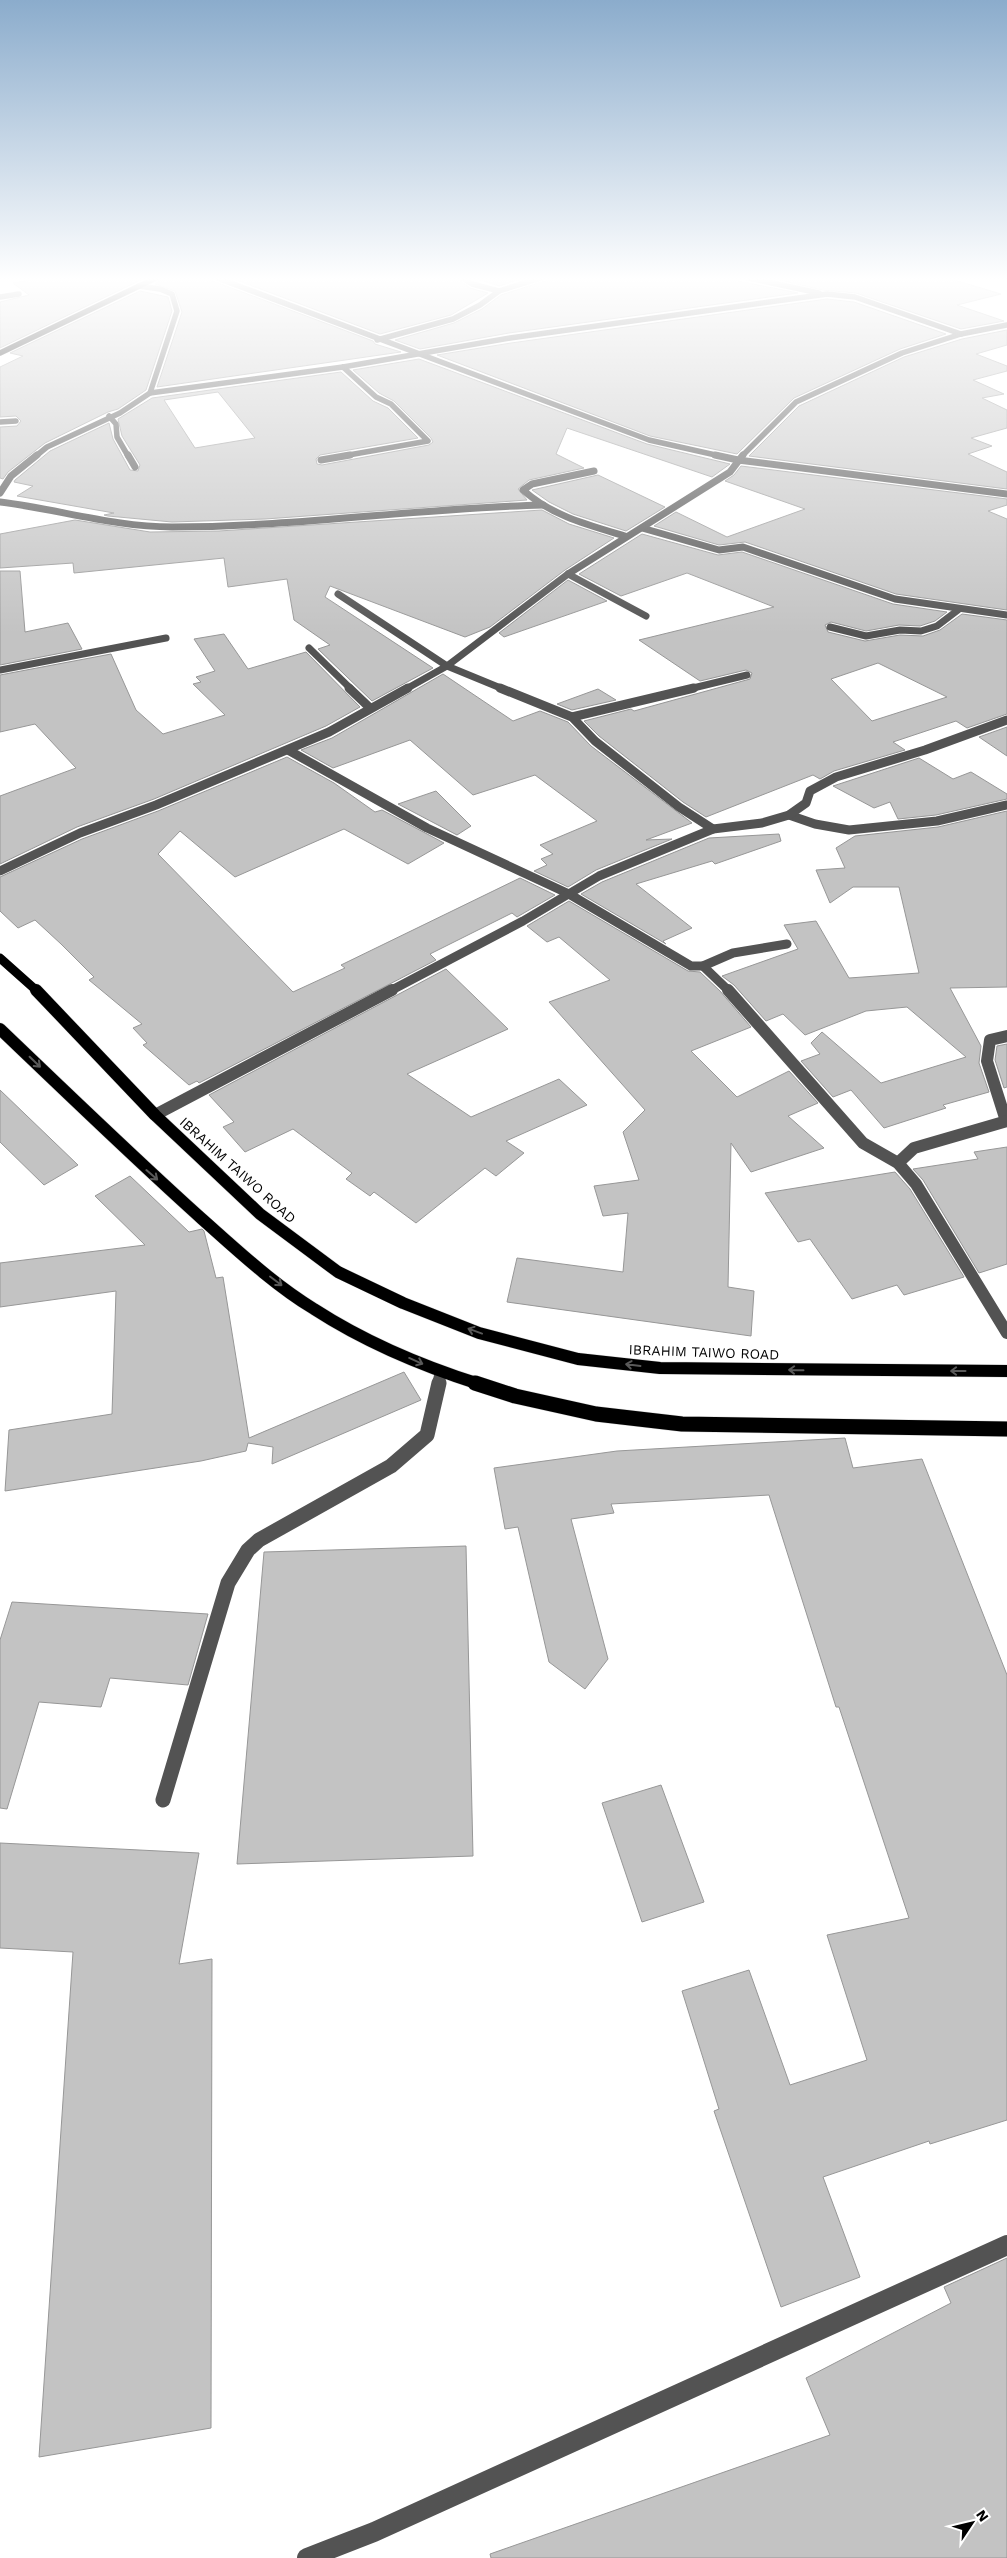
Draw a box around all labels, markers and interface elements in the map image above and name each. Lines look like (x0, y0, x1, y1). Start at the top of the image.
one-way arrow (29, 1056, 41, 1069)
street label: IBRAHIM TAIWO ROAD (177, 1114, 299, 1226)
one-way arrow (146, 1169, 159, 1181)
one-way arrow (269, 1276, 283, 1286)
one-way arrow (468, 1326, 483, 1335)
street label: IBRAHIM TAIWO ROAD (629, 1341, 779, 1363)
one-way arrow (408, 1357, 423, 1367)
one-way arrow (626, 1360, 642, 1370)
one-way arrow (788, 1366, 804, 1375)
one-way arrow (951, 1366, 967, 1376)
north arrow (947, 2498, 997, 2548)
text: N (973, 2507, 992, 2524)

